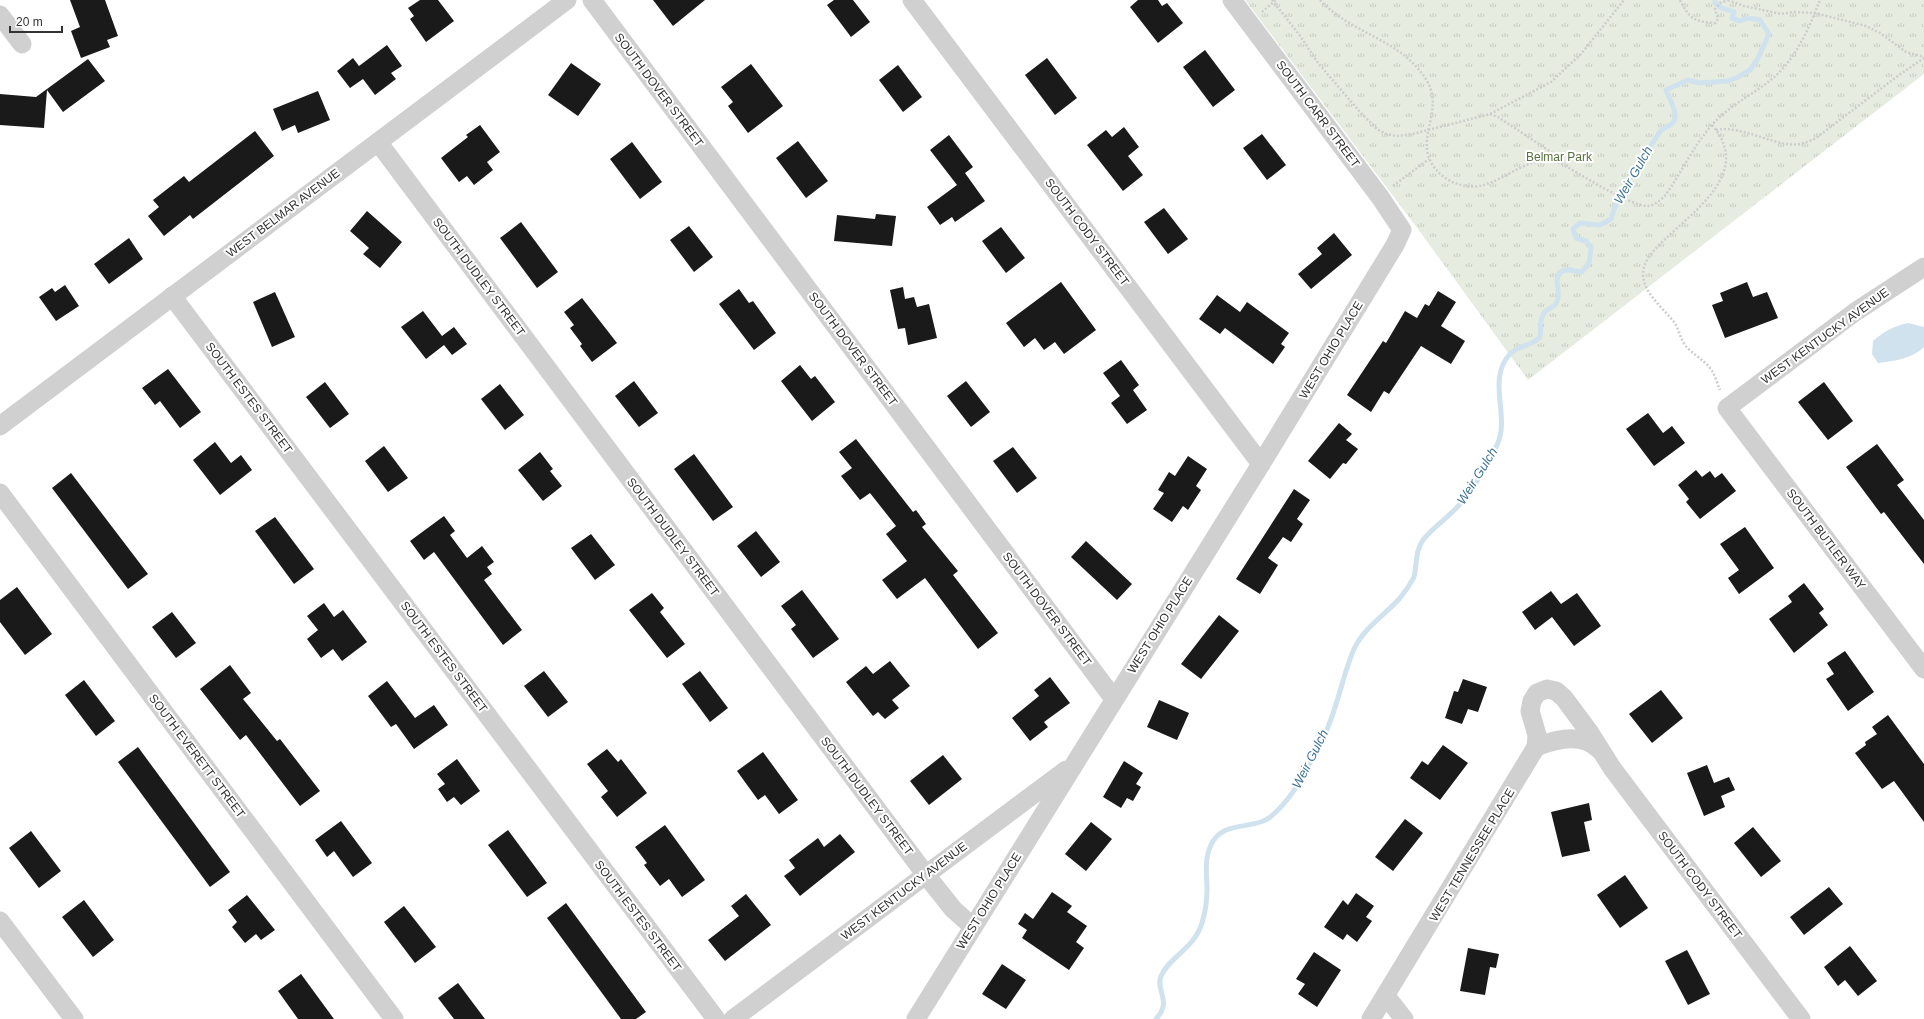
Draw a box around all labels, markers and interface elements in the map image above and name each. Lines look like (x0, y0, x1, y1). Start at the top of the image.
scale bar (10, 8, 62, 34)
text: 20 m (16, 15, 43, 29)
street label: SOUTH DOVER STREET (612, 30, 707, 150)
street label: SOUTH CARR STREET (1273, 58, 1363, 171)
water label: Weir Gulch (1610, 144, 1656, 206)
park label: Belmar Park (1526, 150, 1593, 164)
street label: WEST BELMAR AVENUE (224, 166, 342, 260)
street label: SOUTH CODY STREET (1042, 176, 1132, 289)
street label: SOUTH DUDLEY STREET (430, 215, 528, 339)
street label: WEST KENTUCKY AVENUE (1759, 285, 1891, 387)
street label: SOUTH DOVER STREET (806, 289, 901, 409)
street label: WEST OHIO PLACE (1296, 299, 1366, 401)
street label: SOUTH ESTES STREET (203, 340, 296, 457)
water label: Weir Gulch (1454, 445, 1500, 507)
street label: SOUTH DUDLEY STREET (624, 475, 722, 599)
street label: SOUTH BUTLER WAY (1784, 486, 1868, 592)
street label: SOUTH DOVER STREET (1000, 549, 1095, 669)
street label: WEST OHIO PLACE (1125, 574, 1195, 676)
street label: SOUTH ESTES STREET (398, 599, 491, 716)
street label: SOUTH EVERETT STREET (146, 691, 248, 821)
water label: Weir Gulch (1289, 727, 1331, 791)
street label: SOUTH DUDLEY STREET (818, 734, 916, 858)
street label: WEST TENNESSEE PLACE (1427, 786, 1517, 924)
street label: SOUTH CODY STREET (1655, 829, 1745, 942)
street label: WEST KENTUCKY AVENUE (838, 839, 970, 943)
street label: WEST OHIO PLACE (954, 850, 1024, 952)
street label: SOUTH ESTES STREET (592, 858, 685, 975)

